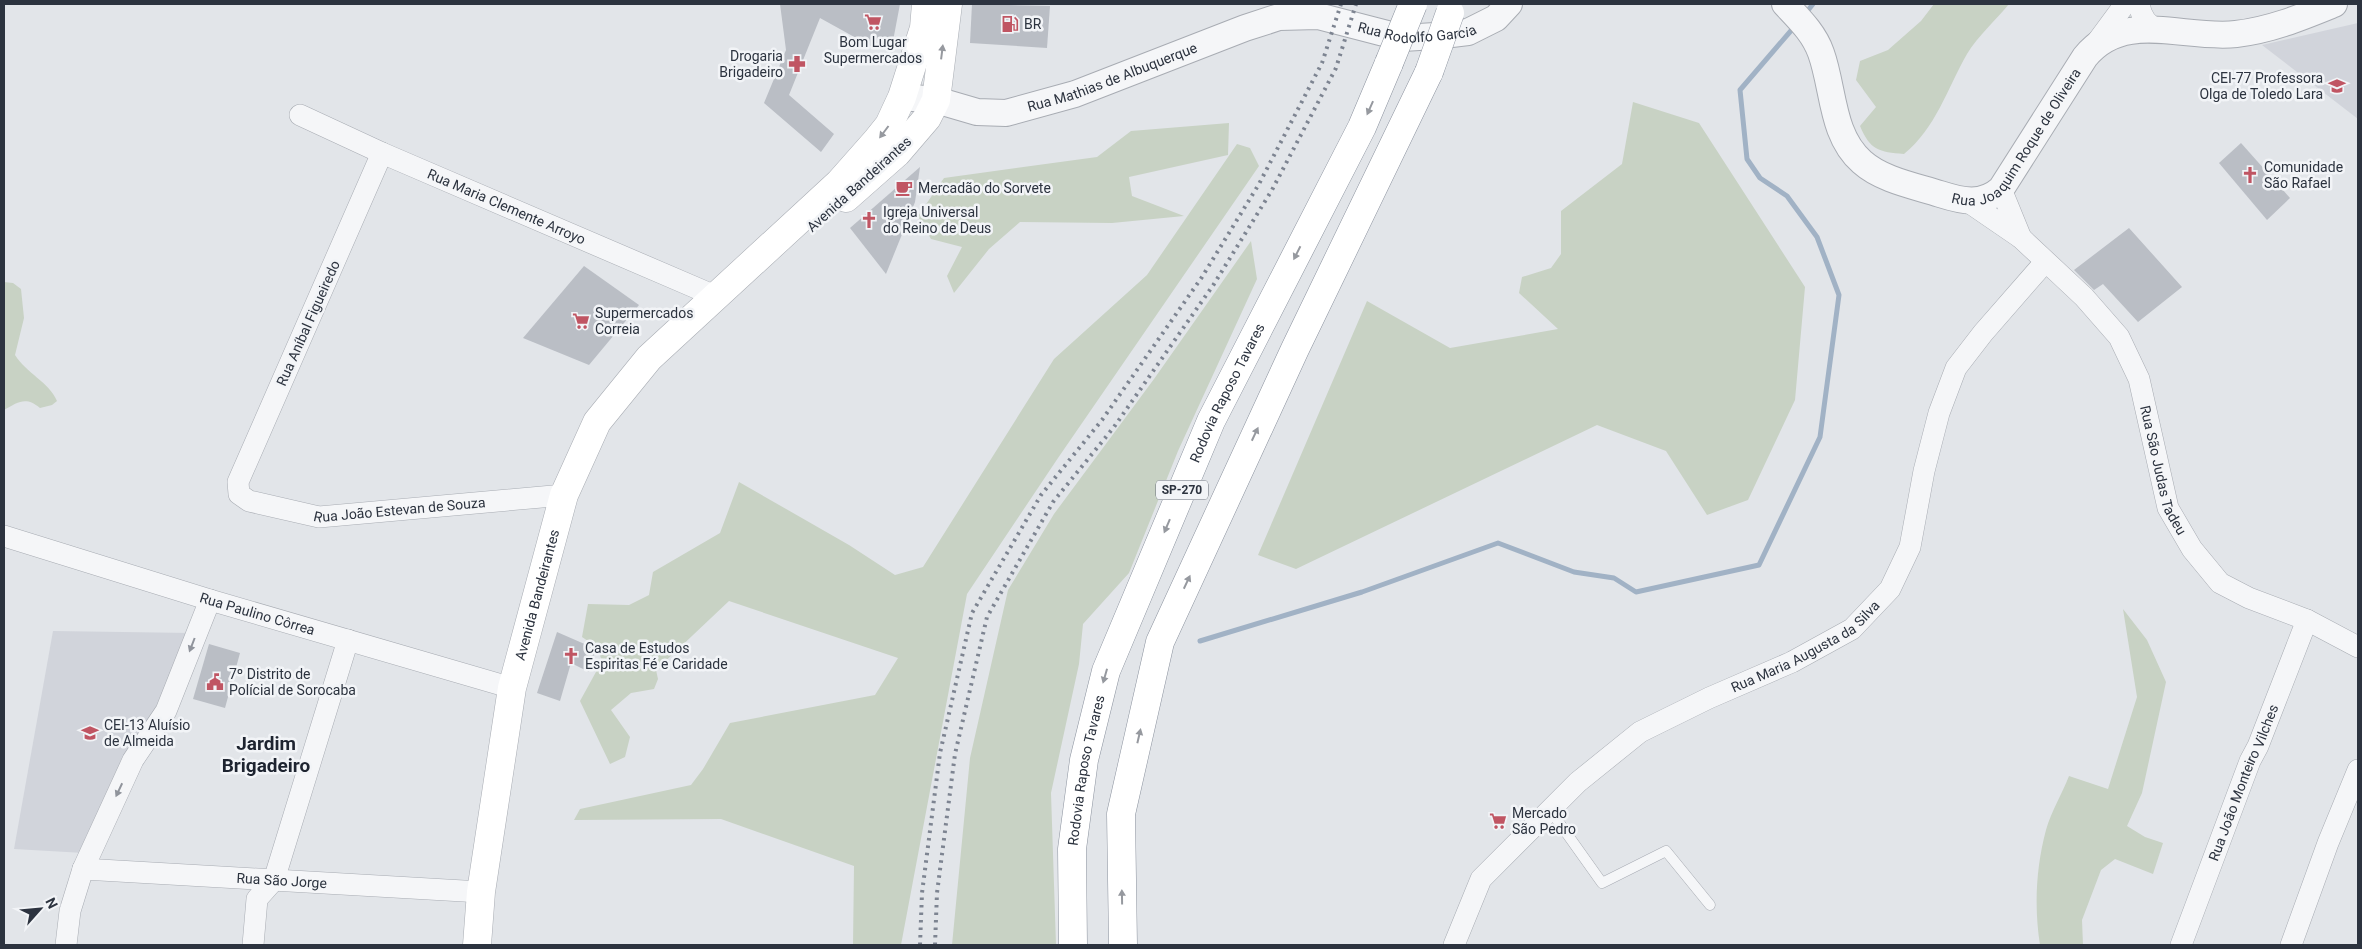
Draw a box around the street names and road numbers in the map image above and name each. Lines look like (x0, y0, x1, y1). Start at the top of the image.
street label: Rua Rodolfo Garcia (1356, 19, 1479, 46)
street label: Rua Mathias de Albuquerque (1026, 39, 1199, 115)
street label: Rua Joaquim Roque de Oliveira (1950, 65, 2084, 209)
street label: Avenida Bandeirantes (804, 133, 914, 235)
street label: Rua Maria Clemente Arroyo (425, 166, 588, 247)
street label: Rua Aníbal Figueiredo (273, 258, 343, 388)
street label: Rodovia Raposo Tavares (1187, 321, 1268, 465)
street label: Rua São Judas Tadeu (2137, 404, 2190, 538)
road number: SP-270 (1156, 480, 1208, 500)
street label: Rua João Estevan de Souza (312, 494, 486, 526)
street label: Avenida Bandeirantes (512, 528, 562, 662)
street label: Rua Paulino Côrrea (198, 589, 317, 638)
street label: Rua Maria Augusta da Silva (1729, 597, 1883, 695)
street label: Rodovia Raposo Tavares (1065, 693, 1108, 847)
street label: Rua João Monteiro Vilches (2205, 702, 2281, 863)
street label: Rua São Jorge (236, 870, 327, 891)

